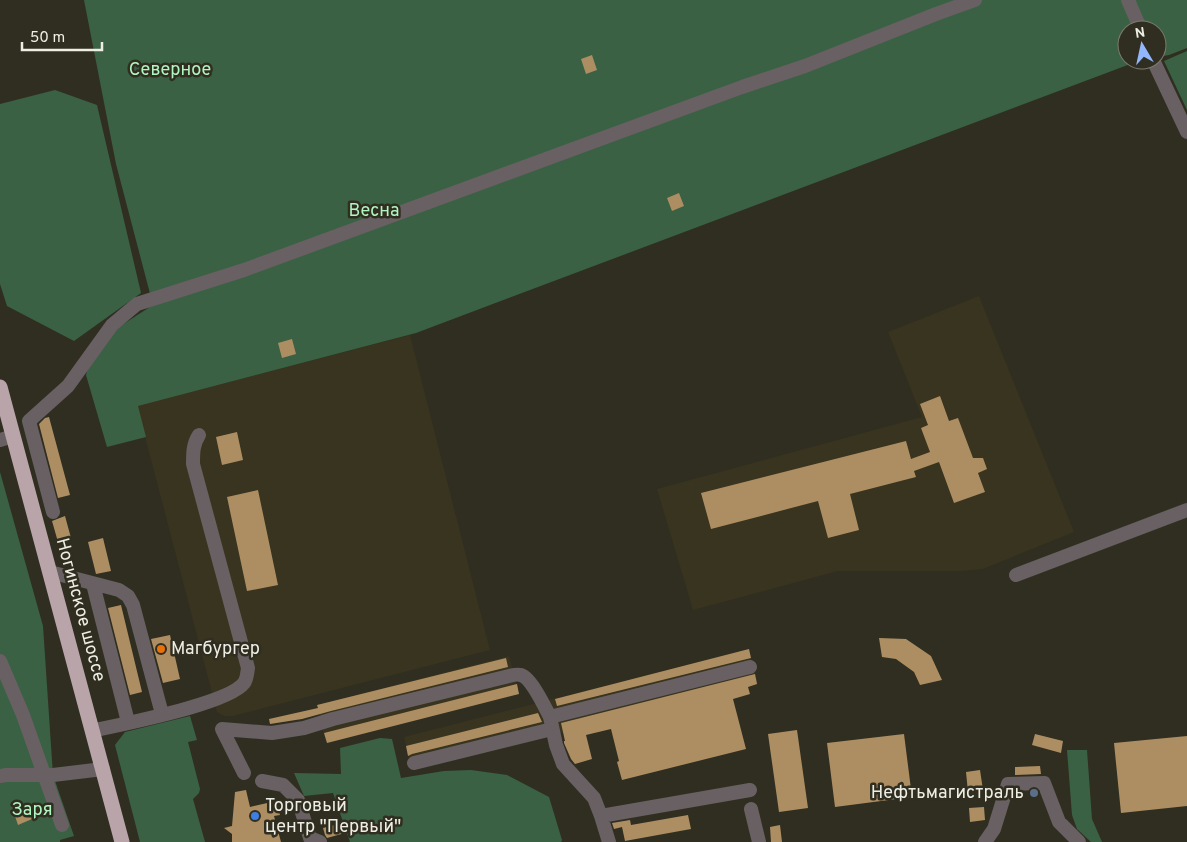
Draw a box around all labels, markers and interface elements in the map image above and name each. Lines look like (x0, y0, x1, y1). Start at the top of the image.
scale bar (22, 20, 102, 52)
north arrow (1117, 20, 1167, 70)
text: N (1134, 24, 1147, 43)
text: 50 m (30, 29, 65, 48)
park label: Северное (129, 59, 211, 82)
park label: Весна (348, 200, 400, 223)
street label: Ногинское шоссе (50, 536, 110, 684)
place label: Магбургер (171, 638, 260, 661)
marker: Магбургер (155, 643, 167, 655)
place label: Нефтьмагистраль (871, 782, 1024, 805)
marker: Нефтьмагистраль (1028, 787, 1040, 799)
place label: Торговый центр "Первый" (265, 795, 401, 839)
park label: Заря (11, 799, 53, 822)
marker: Торговый центр "Первый" (249, 810, 261, 822)

